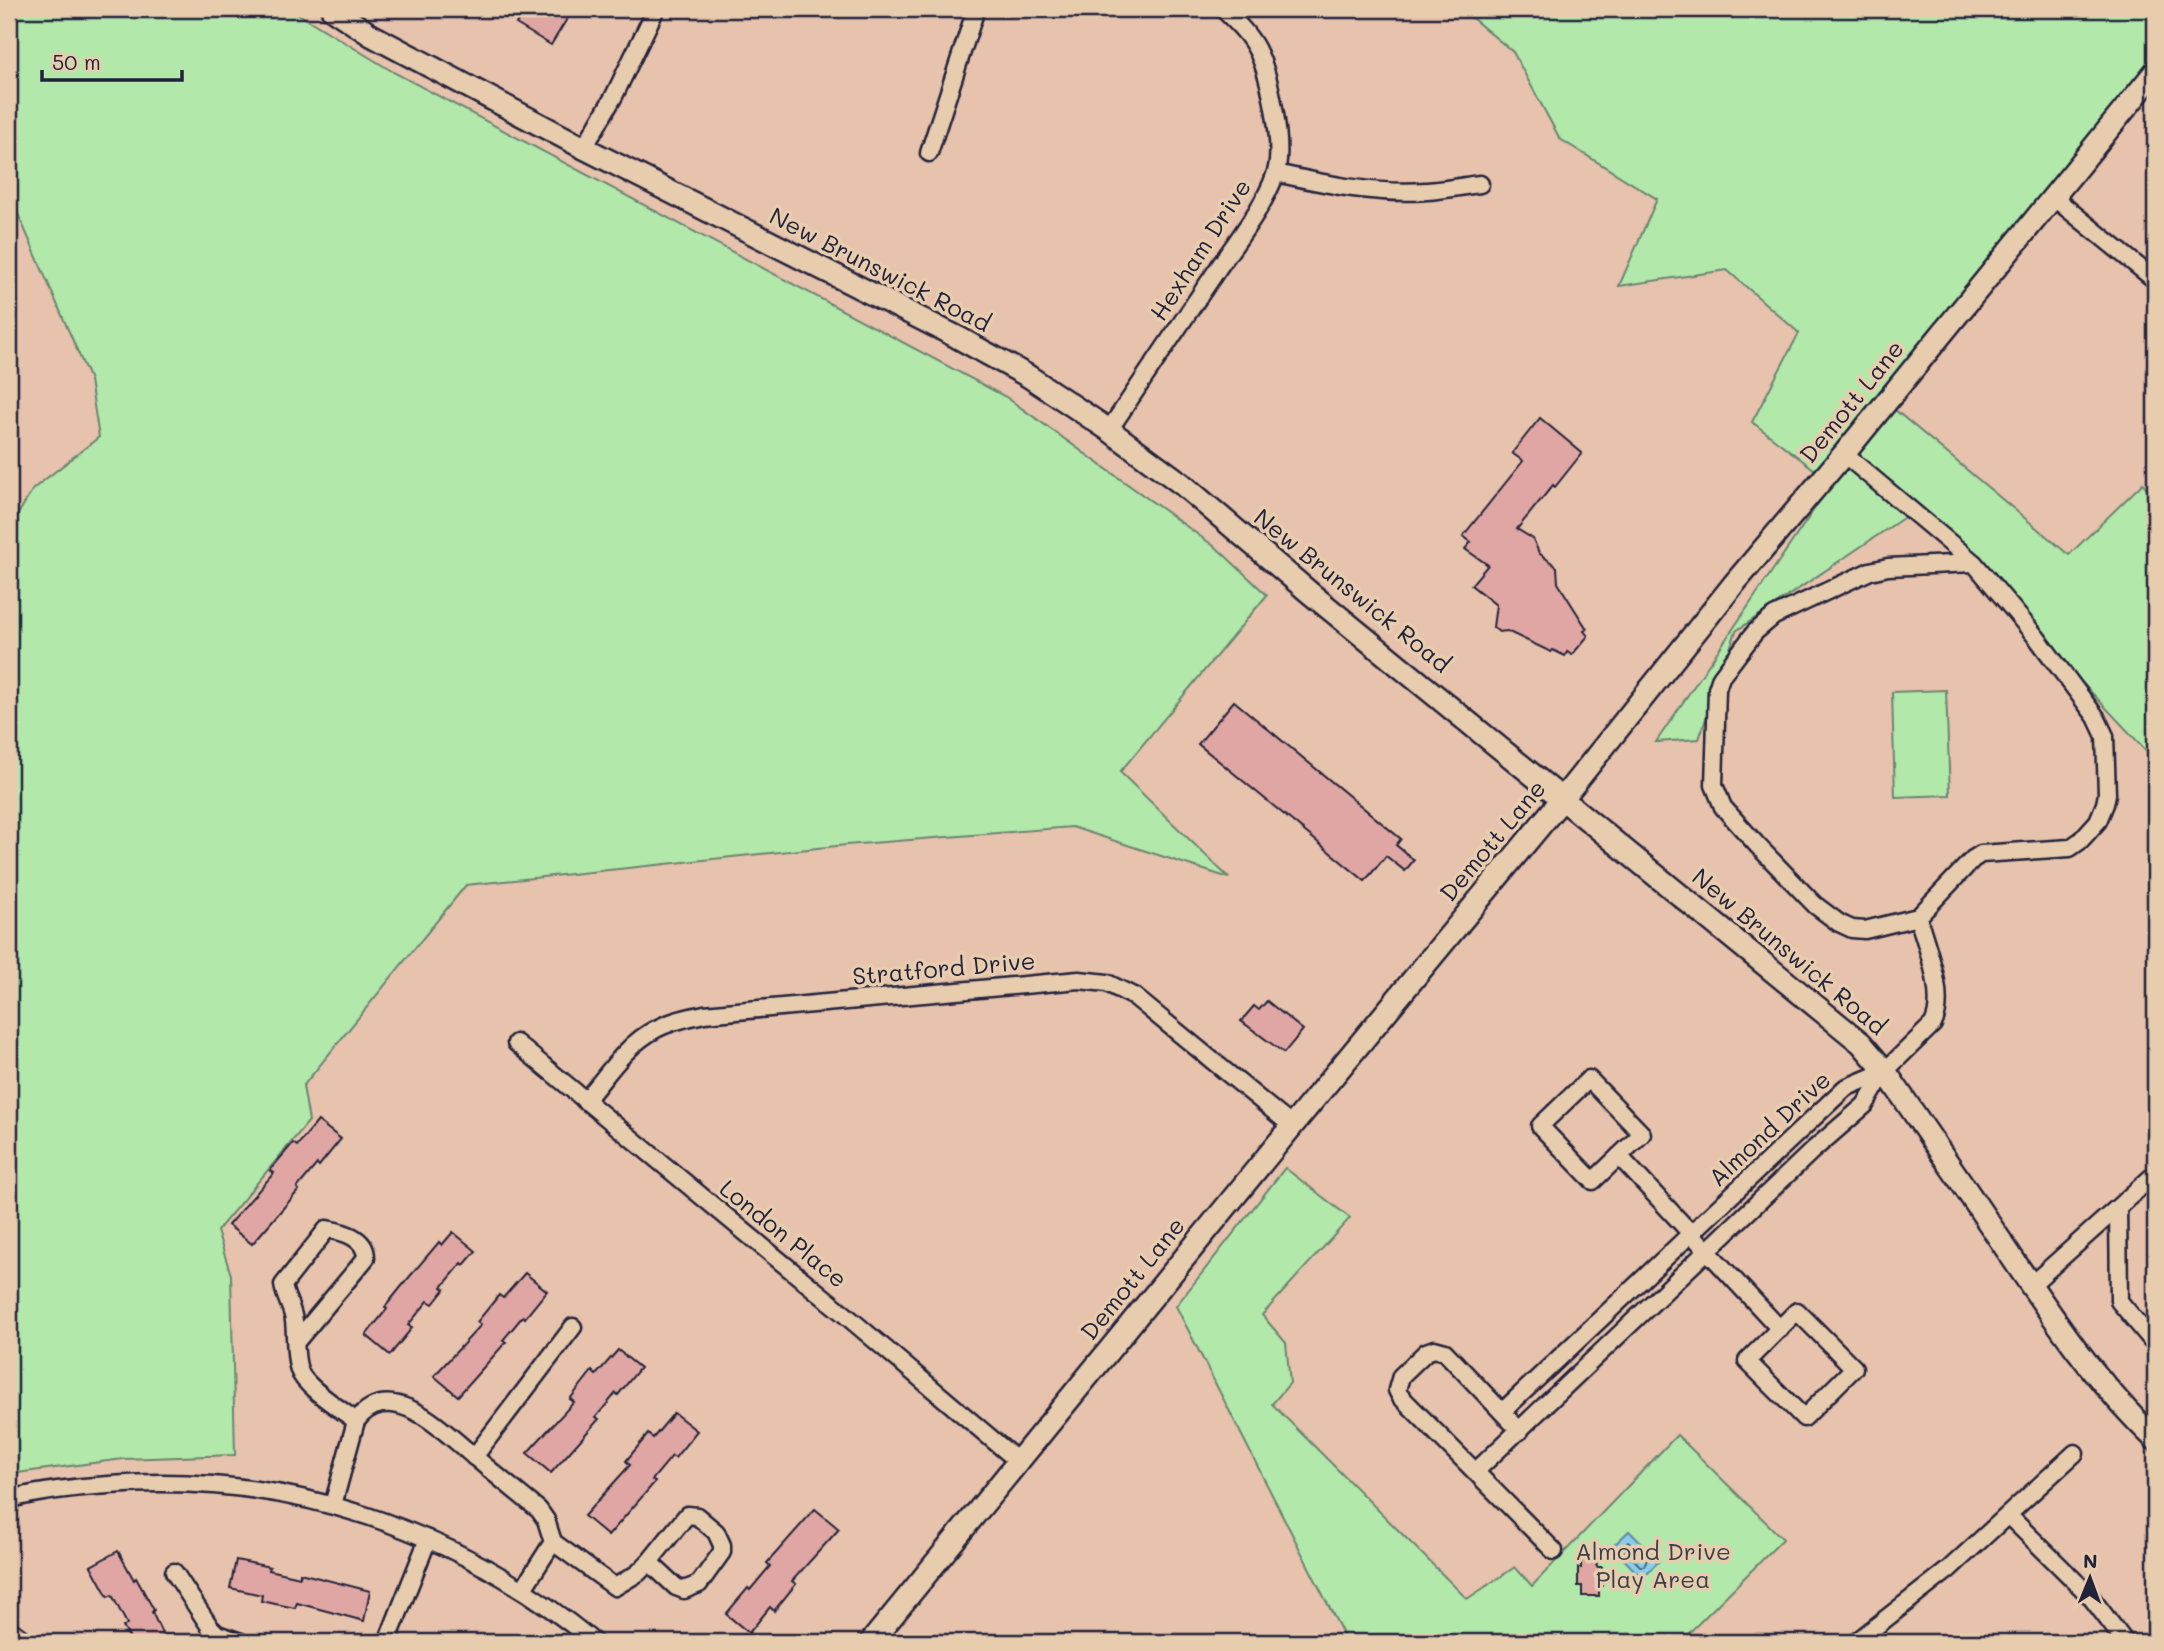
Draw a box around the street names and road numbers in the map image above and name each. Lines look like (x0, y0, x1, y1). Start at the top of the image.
street label: Hexham Drive (1142, 172, 1257, 326)
street label: New Brunswick Road (765, 199, 997, 338)
street label: Demott Lane (1792, 333, 1910, 469)
street label: New Brunswick Road (1248, 501, 1458, 679)
street label: Demott Lane (1432, 773, 1552, 907)
street label: New Brunswick Road (1686, 860, 1893, 1041)
street label: Stratford Drive (851, 944, 1037, 991)
street label: Almond Drive (1701, 1063, 1836, 1192)
street label: London Place (714, 1172, 854, 1294)
street label: Demott Lane (1073, 1210, 1191, 1346)

